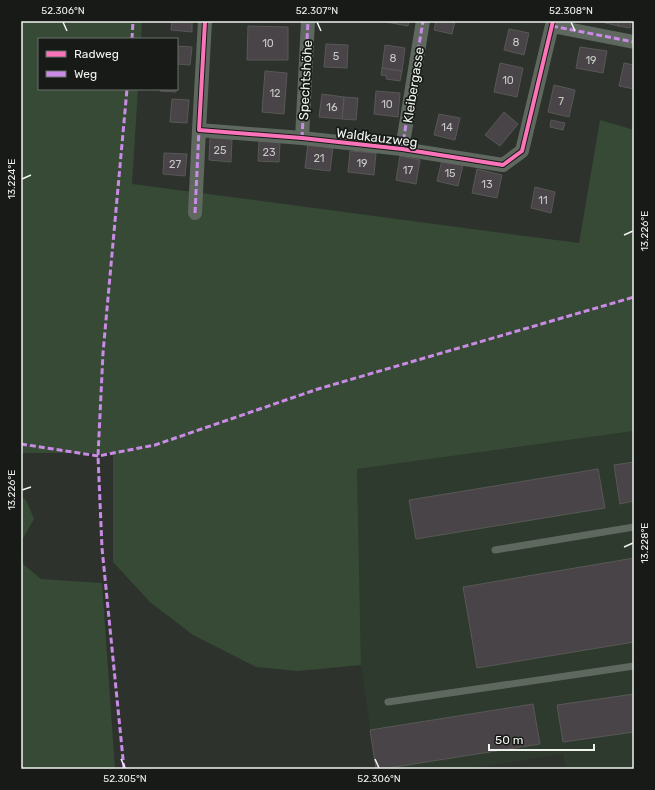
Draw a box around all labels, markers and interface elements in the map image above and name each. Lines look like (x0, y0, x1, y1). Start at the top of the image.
text: 52.306°N (41, 5, 85, 17)
text: 52.307°N (296, 5, 338, 17)
text: 52.308°N (549, 5, 593, 17)
house number: 8 (513, 36, 520, 49)
house number: 10 (262, 37, 274, 50)
legend (38, 38, 178, 90)
street label: Spechtshöhe (296, 39, 315, 121)
street label: Kleibergasse (400, 46, 428, 124)
text: Radweg (74, 47, 119, 61)
house number: 5 (333, 50, 340, 63)
house number: 8 (390, 52, 397, 65)
house number: 19 (585, 54, 597, 67)
text: Weg (74, 67, 97, 81)
house number: 10 (502, 74, 514, 87)
house number: 12 (269, 87, 281, 100)
house number: 7 (558, 95, 564, 108)
house number: 10 (381, 98, 393, 111)
house number: 16 (326, 101, 338, 114)
house number: 14 (441, 121, 453, 134)
street label: Waldkauzweg (335, 125, 418, 151)
house number: 25 (214, 144, 227, 157)
house number: 23 (262, 146, 276, 159)
house number: 21 (313, 152, 325, 165)
house number: 19 (356, 157, 368, 170)
house number: 27 (169, 158, 181, 171)
text: 13.224°E (6, 159, 18, 199)
house number: 17 (403, 164, 414, 177)
house number: 15 (444, 167, 456, 180)
house number: 13 (481, 178, 493, 191)
house number: 11 (538, 194, 548, 207)
text: 13.226°E (639, 211, 651, 251)
text: 13.226°E (6, 470, 18, 510)
text: 13.228°E (639, 523, 651, 563)
scale bar (489, 726, 594, 752)
text: 50 m (495, 733, 523, 747)
text: 52.305°N (103, 773, 147, 785)
text: 52.306°N (357, 773, 401, 785)

